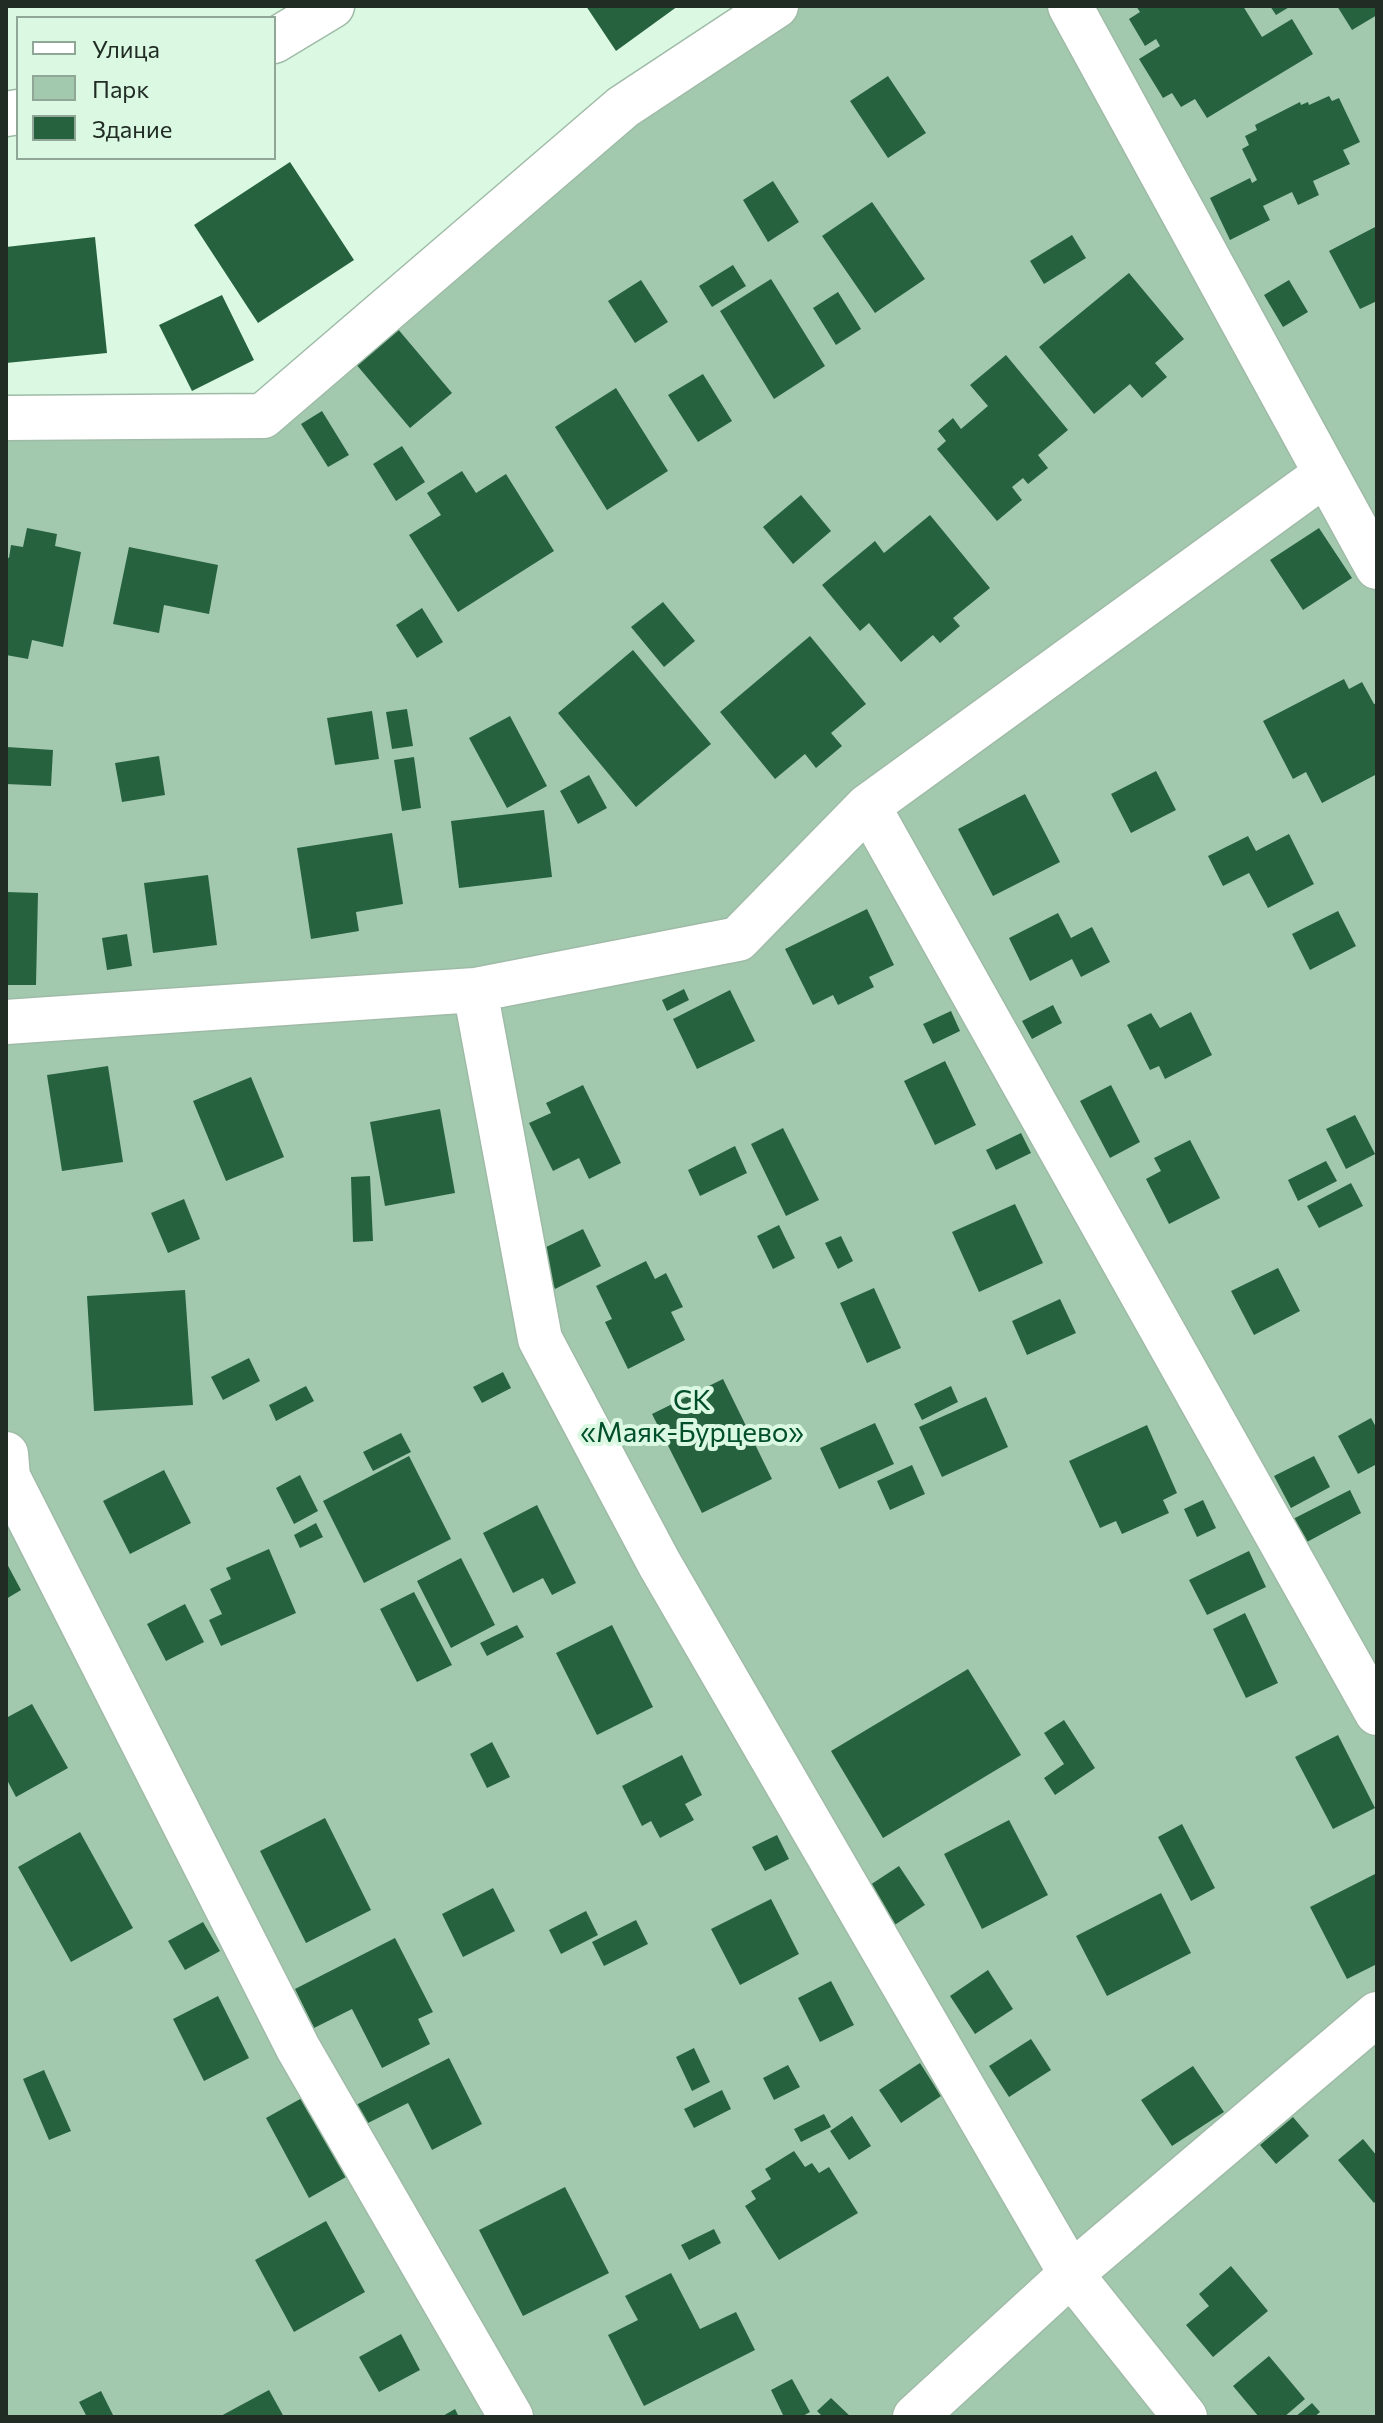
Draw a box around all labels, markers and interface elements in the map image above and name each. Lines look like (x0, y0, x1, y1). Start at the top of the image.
legend (16, 16, 276, 160)
text: Улица (92, 34, 160, 63)
text: Парк (92, 74, 149, 103)
text: Здание (92, 114, 172, 143)
park label: СК «Маяк-Бурцево» (580, 1384, 804, 1450)

